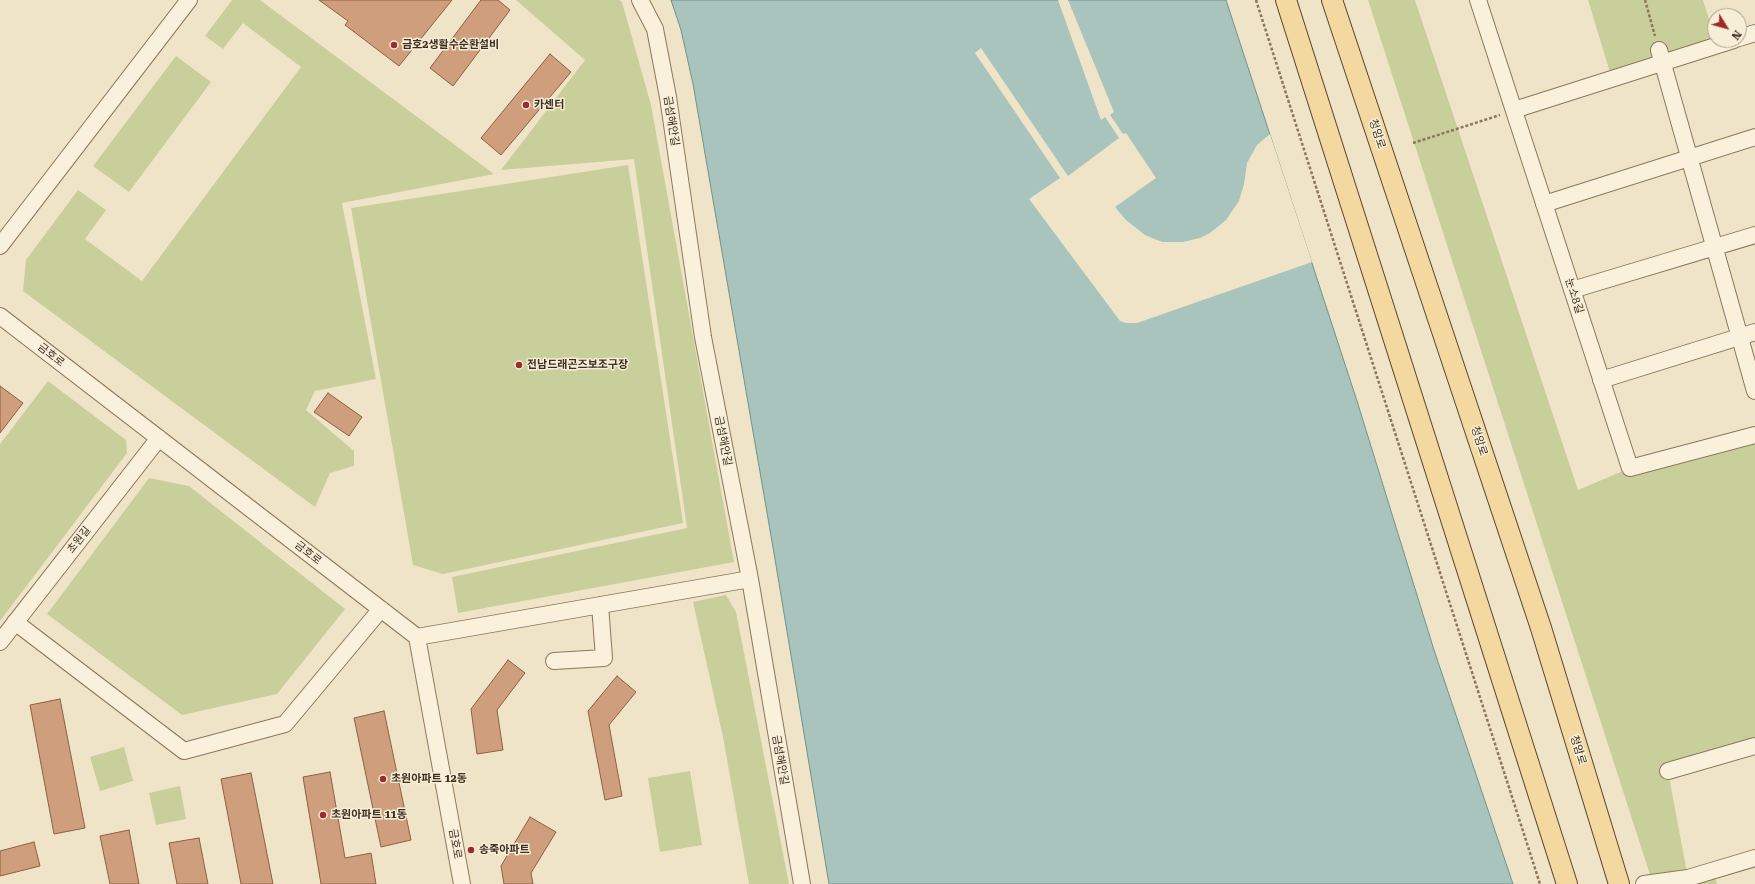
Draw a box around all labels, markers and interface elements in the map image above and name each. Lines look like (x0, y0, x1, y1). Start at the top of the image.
north arrow (1707, 8, 1747, 48)
text: N (1728, 28, 1744, 42)
place label: 금호2생활수순환설비 (402, 38, 499, 52)
marker: 금호2생활수순환설비 (389, 40, 399, 50)
street label: 금섬해안길 (661, 95, 681, 147)
place label: 카센터 (534, 98, 564, 112)
marker: 카센터 (521, 100, 531, 110)
street label: 청암로 (1366, 118, 1388, 150)
street label: 눈소8길 (1562, 277, 1586, 315)
street label: 금호로 (35, 340, 67, 370)
place label: 전남드래곤즈보조구장 (527, 358, 628, 372)
marker: 전남드래곤즈보조구장 (514, 360, 524, 370)
street label: 금섬해안길 (712, 415, 734, 467)
street label: 청암로 (1468, 425, 1490, 457)
street label: 초원길 (64, 524, 94, 556)
street label: 금호로 (292, 538, 324, 568)
street label: 금섬해안길 (769, 734, 791, 786)
street label: 청암로 (1567, 734, 1589, 766)
place label: 초원아파트 12동 (391, 772, 467, 786)
marker: 초원아파트 12동 (378, 774, 388, 784)
place label: 초원아파트 11동 (331, 808, 407, 822)
marker: 초원아파트 11동 (318, 810, 328, 820)
street label: 금호로 (446, 828, 464, 860)
place label: 송죽아파트 (479, 843, 530, 857)
marker: 송죽아파트 (466, 845, 476, 855)

